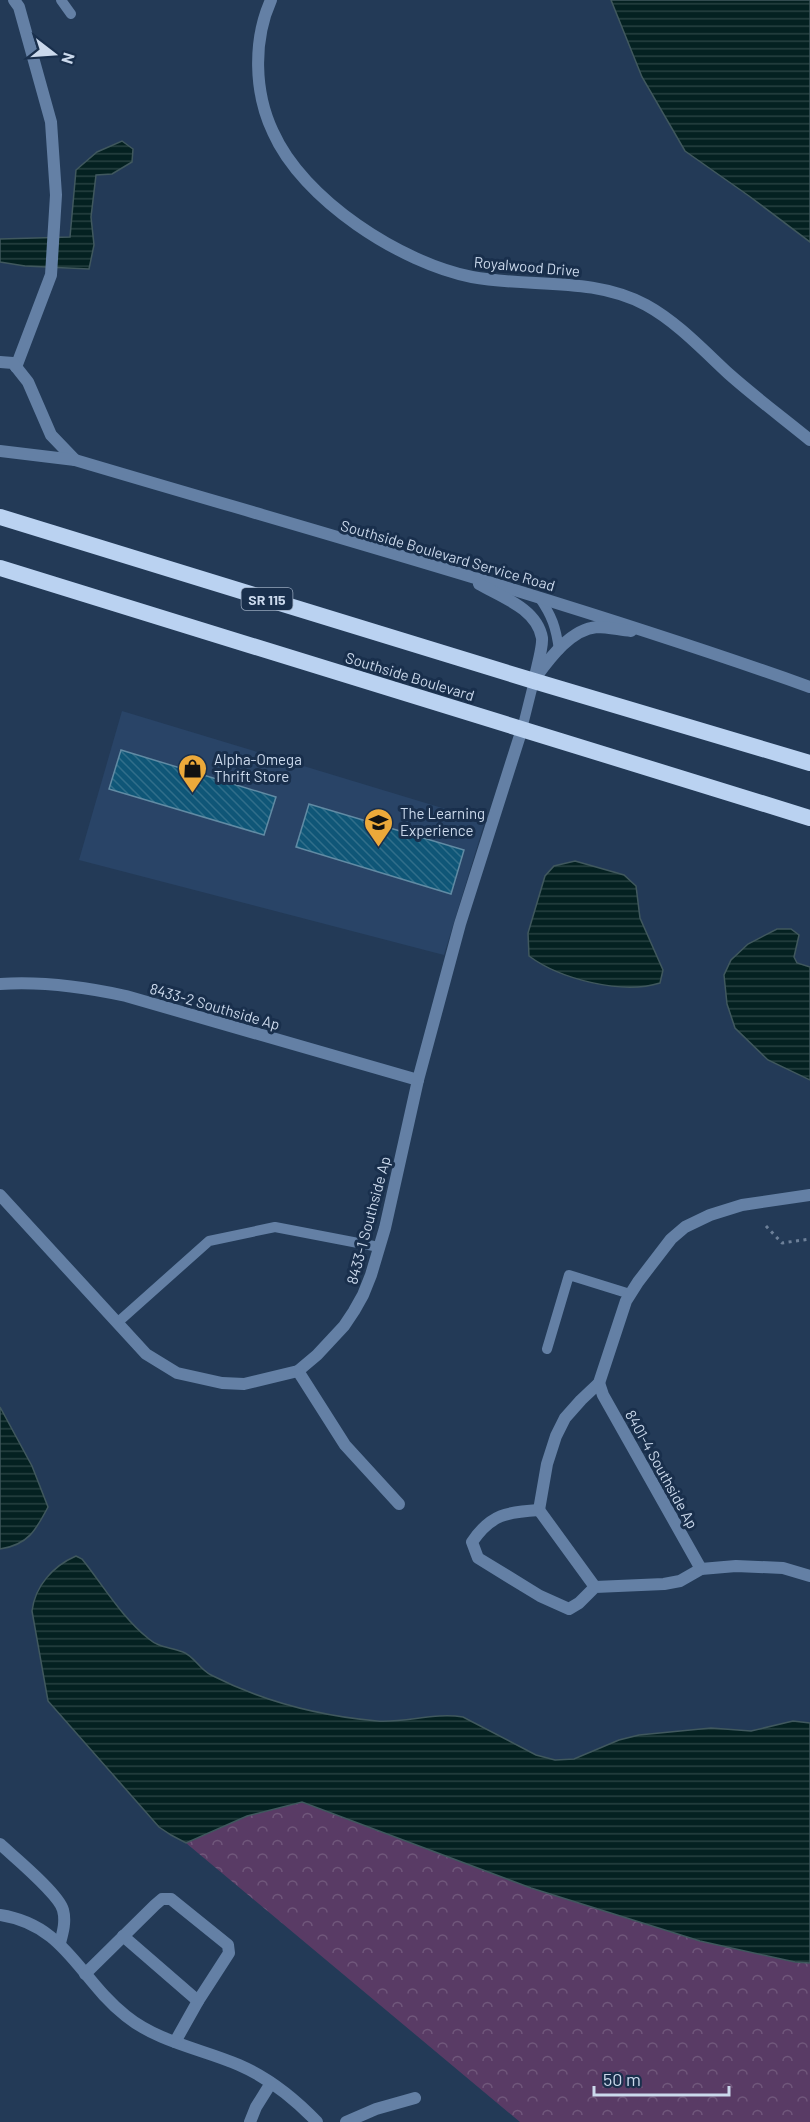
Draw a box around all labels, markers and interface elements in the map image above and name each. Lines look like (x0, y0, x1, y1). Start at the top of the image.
north arrow (24, 24, 84, 84)
text: N (58, 51, 79, 66)
street label: Royalwood Drive (473, 252, 581, 280)
street label: Southside Boulevard Service Road (339, 516, 557, 594)
road number: SR 115 (242, 588, 292, 610)
street label: Southside Boulevard (343, 648, 477, 704)
place label: Alpha-Omega Thrift Store (214, 750, 302, 785)
shop icon: Alpha-Omega Thrift Store (177, 752, 209, 794)
place label: The Learning Experience (400, 804, 485, 839)
school or university icon: The Learning Experience (363, 806, 395, 848)
street label: 8433-2 Southside Ap (148, 979, 282, 1033)
street label: 8433-1 Southside Ap (342, 1154, 394, 1286)
street label: 8401-4 Southside Ap (622, 1407, 702, 1531)
scale bar (594, 2059, 729, 2097)
text: 50 m (603, 2068, 641, 2090)

